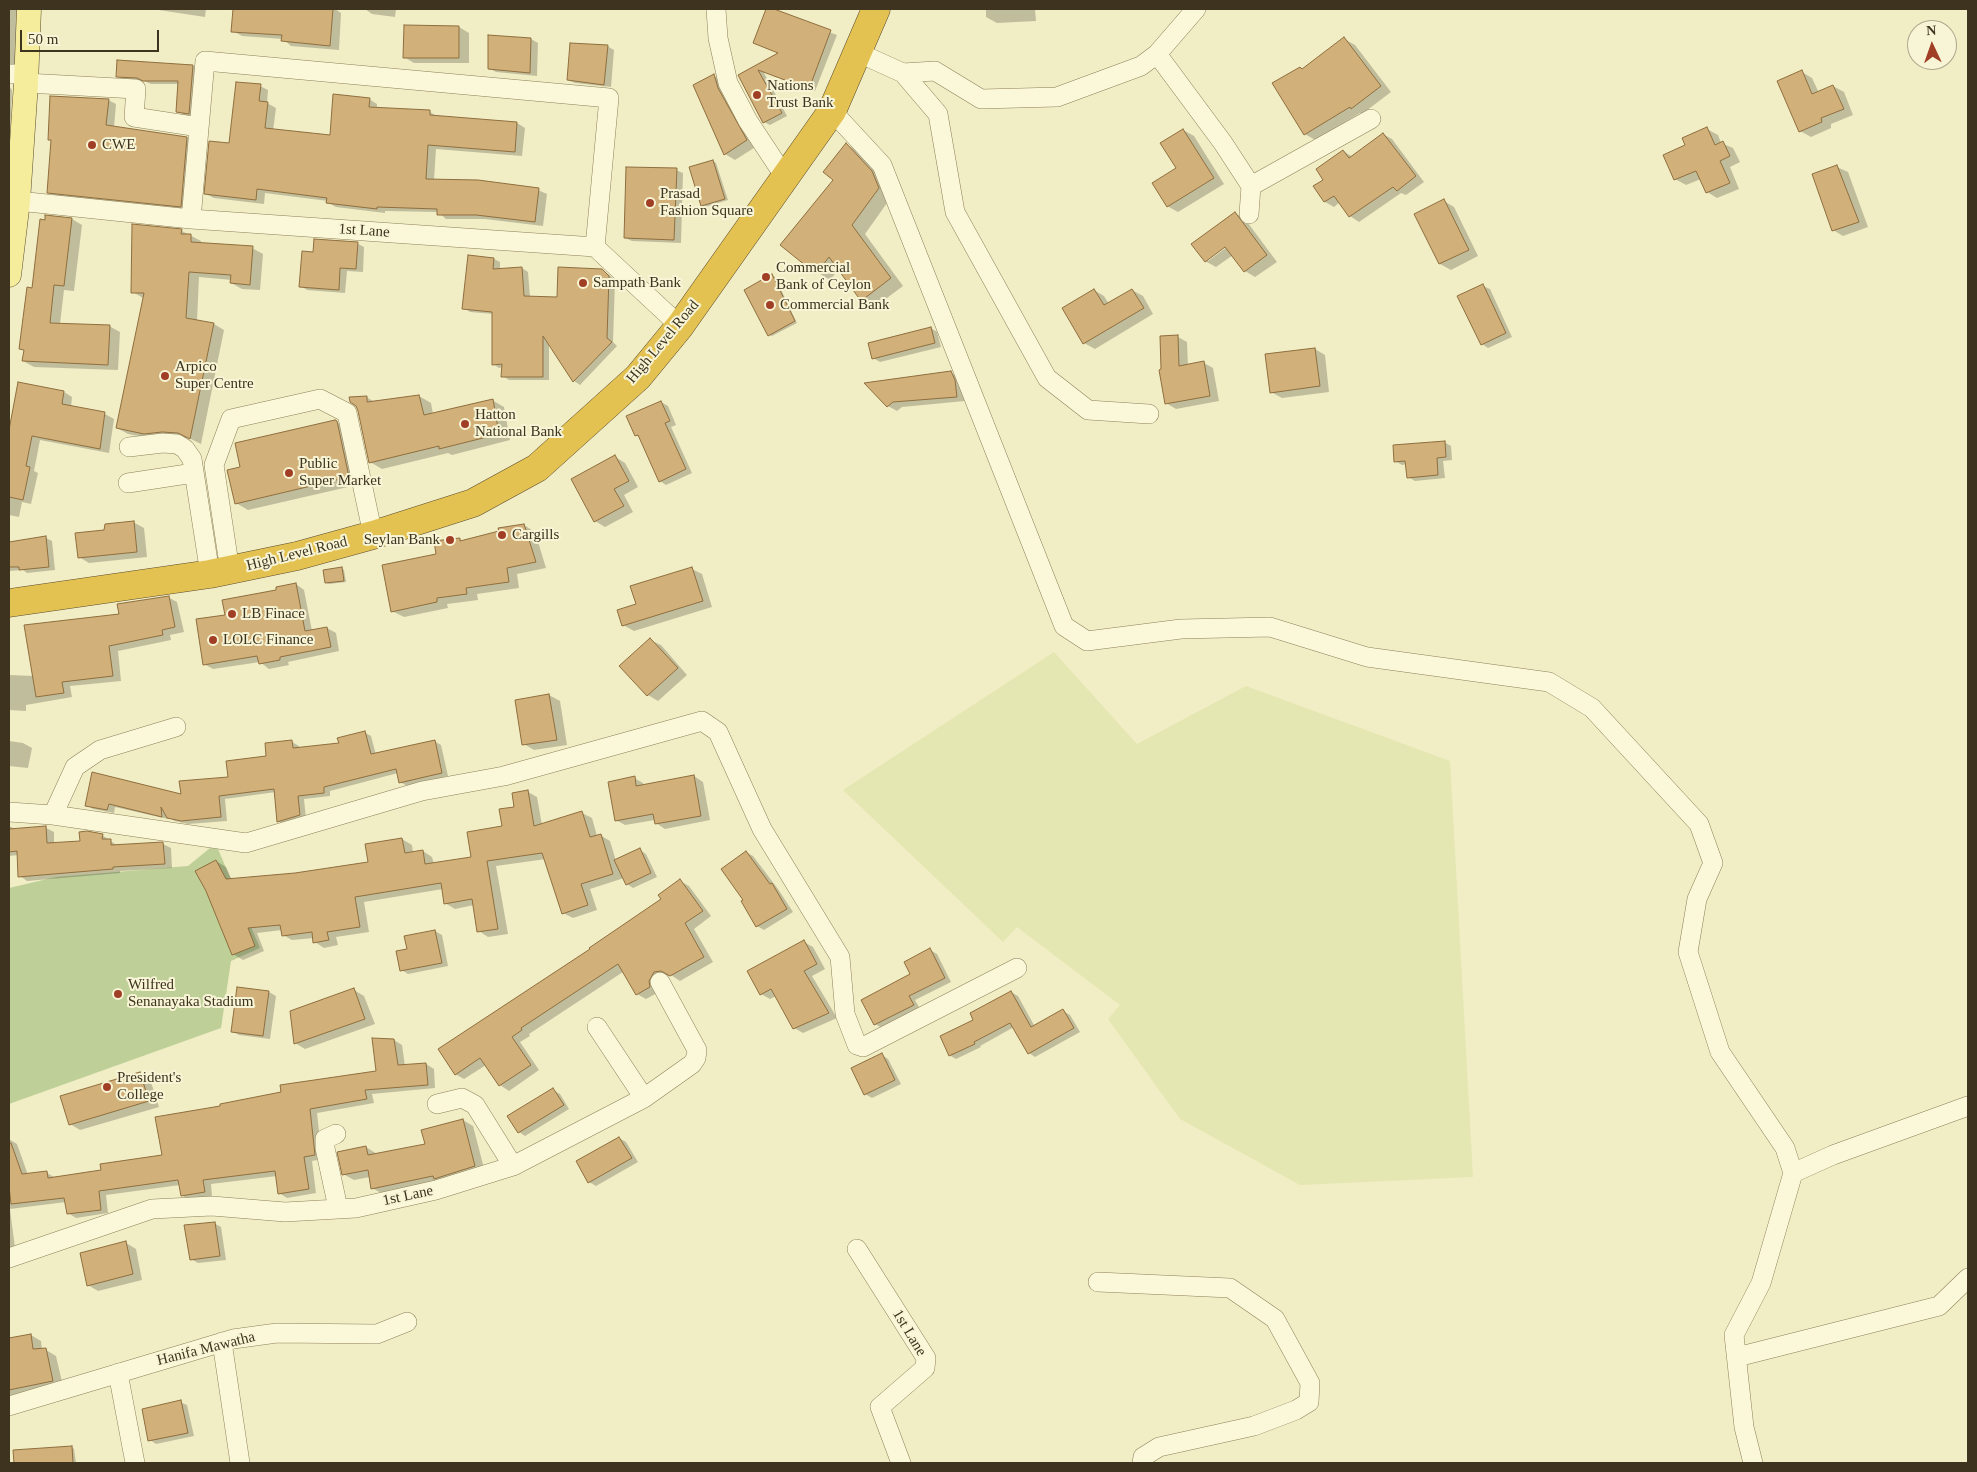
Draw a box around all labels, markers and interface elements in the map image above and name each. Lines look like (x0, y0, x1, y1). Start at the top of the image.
scale bar (22, 20, 161, 52)
north arrow (1907, 20, 1957, 70)
text: N (1926, 23, 1937, 38)
text: 50 m (28, 31, 58, 47)
place label: Nations Trust Bank (767, 77, 834, 112)
marker: Nations Trust Bank (751, 89, 763, 101)
place label: CWE (102, 136, 135, 154)
marker: CWE (86, 139, 98, 151)
place label: Prasad Fashion Square (660, 185, 753, 220)
marker: Prasad Fashion Square (644, 197, 656, 209)
street label: 1st Lane (338, 220, 390, 242)
place label: Commercial Bank of Ceylon (776, 259, 871, 294)
marker: Commercial Bank of Ceylon (760, 271, 772, 283)
place label: Sampath Bank (593, 274, 681, 292)
marker: Sampath Bank (577, 277, 589, 289)
place label: Commercial Bank (780, 296, 890, 314)
street label: High Level Road (623, 297, 703, 387)
marker: Commercial Bank (764, 299, 776, 311)
place label: Arpico Super Centre (175, 358, 254, 393)
marker: Arpico Super Centre (159, 370, 171, 382)
place label: Hatton National Bank (475, 406, 562, 441)
marker: Hatton National Bank (459, 418, 471, 430)
place label: Public Super Market (299, 455, 381, 490)
marker: Public Super Market (283, 467, 295, 479)
place label: Cargills (512, 526, 559, 544)
marker: Cargills (496, 529, 508, 541)
place label: Seylan Bank (364, 531, 440, 549)
street label: High Level Road (245, 533, 349, 575)
marker: Seylan Bank (444, 534, 456, 546)
place label: LB Finace (242, 605, 305, 623)
marker: LB Finace (226, 608, 238, 620)
place label: LOLC Finance (223, 631, 313, 649)
marker: LOLC Finance (207, 634, 219, 646)
place label: Wilfred Senanayaka Stadium (128, 976, 253, 1011)
marker: Wilfred Senanayaka Stadium (112, 988, 124, 1000)
place label: President's College (117, 1069, 181, 1104)
marker: President's College (101, 1081, 113, 1093)
street label: 1st Lane (381, 1182, 435, 1210)
street label: 1st Lane (888, 1306, 930, 1360)
street label: Hanifa Mawatha (155, 1328, 257, 1370)

